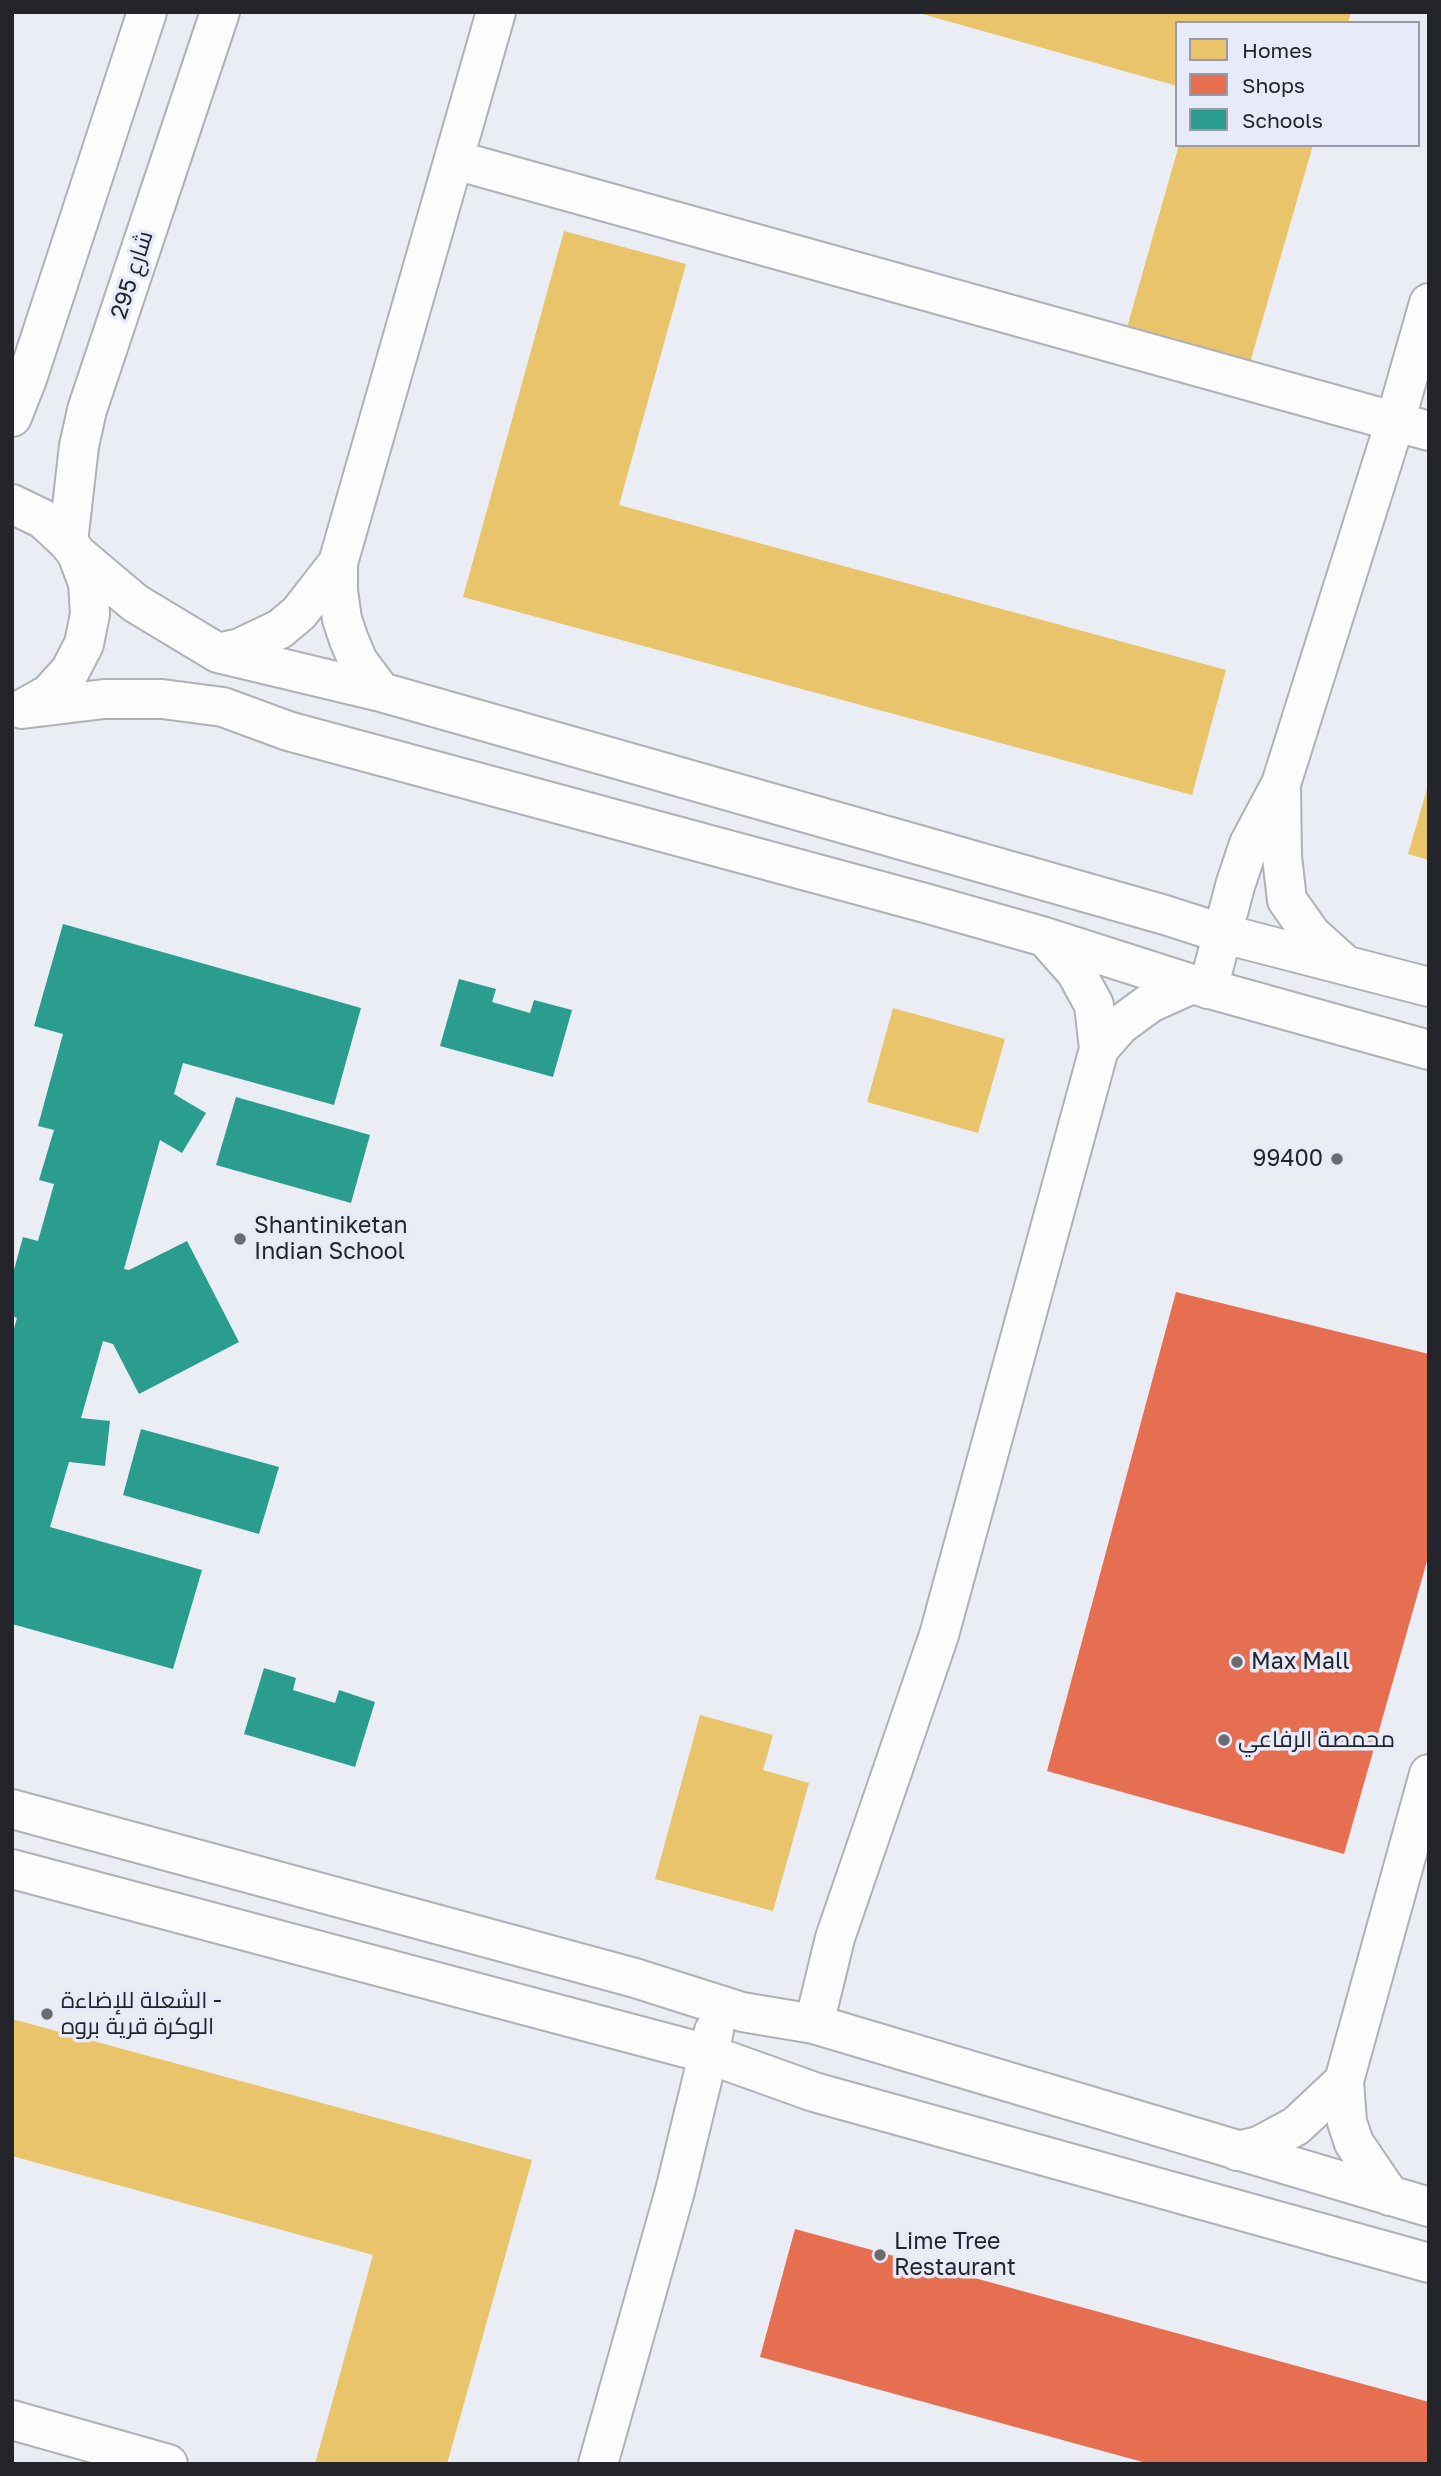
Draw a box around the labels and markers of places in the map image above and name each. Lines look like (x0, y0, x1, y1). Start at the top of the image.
place label: 99400 (1253, 1145, 1323, 1173)
marker: 99400 (1329, 1151, 1345, 1167)
place label: Shantiniketan Indian School (254, 1212, 408, 1266)
marker: Shantiniketan Indian School (232, 1231, 248, 1247)
place label: Max Mall (1251, 1648, 1350, 1676)
marker: Max Mall (1229, 1654, 1245, 1670)
place label: محمصة الرفاعي (1238, 1726, 1395, 1754)
marker: محمصة الرفاعي (1216, 1732, 1232, 1748)
place label: الشعلة للإضاءة - الوكرة قرية بروه (61, 1987, 222, 2041)
marker: الشعلة للإضاءة - الوكرة قرية بروه (39, 2006, 55, 2022)
place label: Lime Tree Restaurant (894, 2228, 1016, 2282)
marker: Lime Tree Restaurant (872, 2247, 888, 2263)

